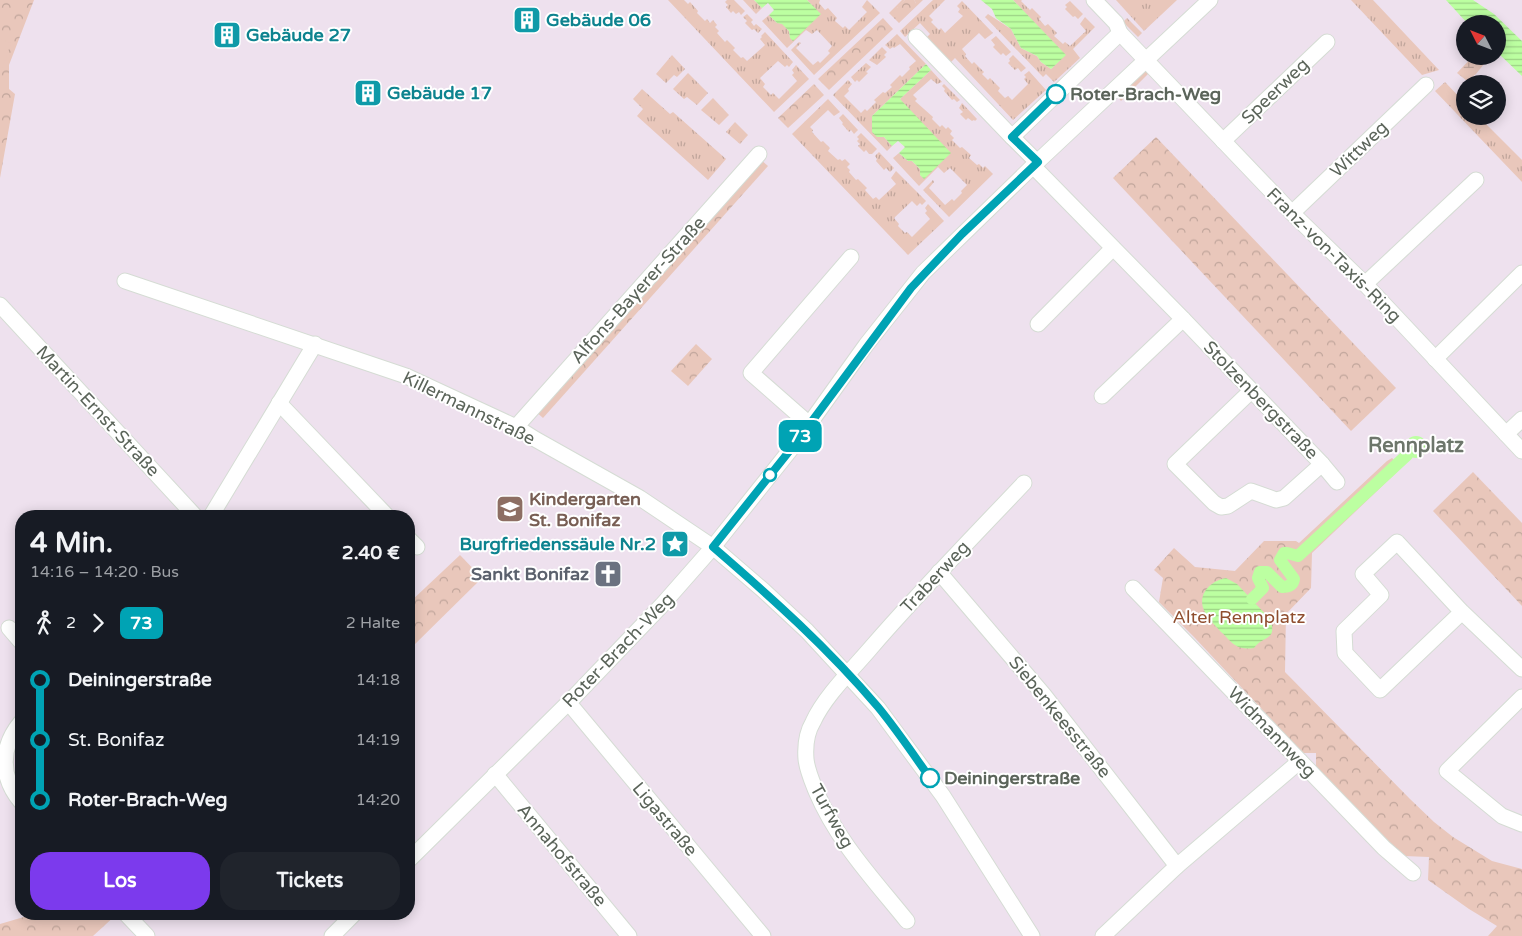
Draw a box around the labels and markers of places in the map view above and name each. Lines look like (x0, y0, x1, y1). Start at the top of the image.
building icon: Gebäude 06 (512, 5, 542, 35)
place label: Gebäude 06 (546, 9, 651, 31)
building icon: Gebäude 27 (212, 20, 242, 50)
place label: Gebäude 27 (246, 24, 351, 46)
building icon: Gebäude 17 (353, 78, 383, 108)
place label: Gebäude 17 (387, 82, 492, 104)
place label: Roter-Brach-Weg (1070, 83, 1221, 105)
marker: Roter-Brach-Weg (1046, 84, 1066, 104)
unlabelled marker (763, 468, 777, 482)
place label: Kindergarten St. Bonifaz (529, 488, 641, 531)
school or university icon: Kindergarten St. Bonifaz (495, 494, 525, 524)
place icon: Burgfriedenssäule Nr.2 (660, 529, 690, 559)
place label: Burgfriedenssäule Nr.2 (460, 533, 656, 555)
church icon: Sankt Bonifaz (593, 559, 623, 589)
place label: Sankt Bonifaz (471, 563, 589, 585)
place label: Deiningerstraße (944, 767, 1080, 789)
marker: Deiningerstraße (920, 768, 940, 788)

